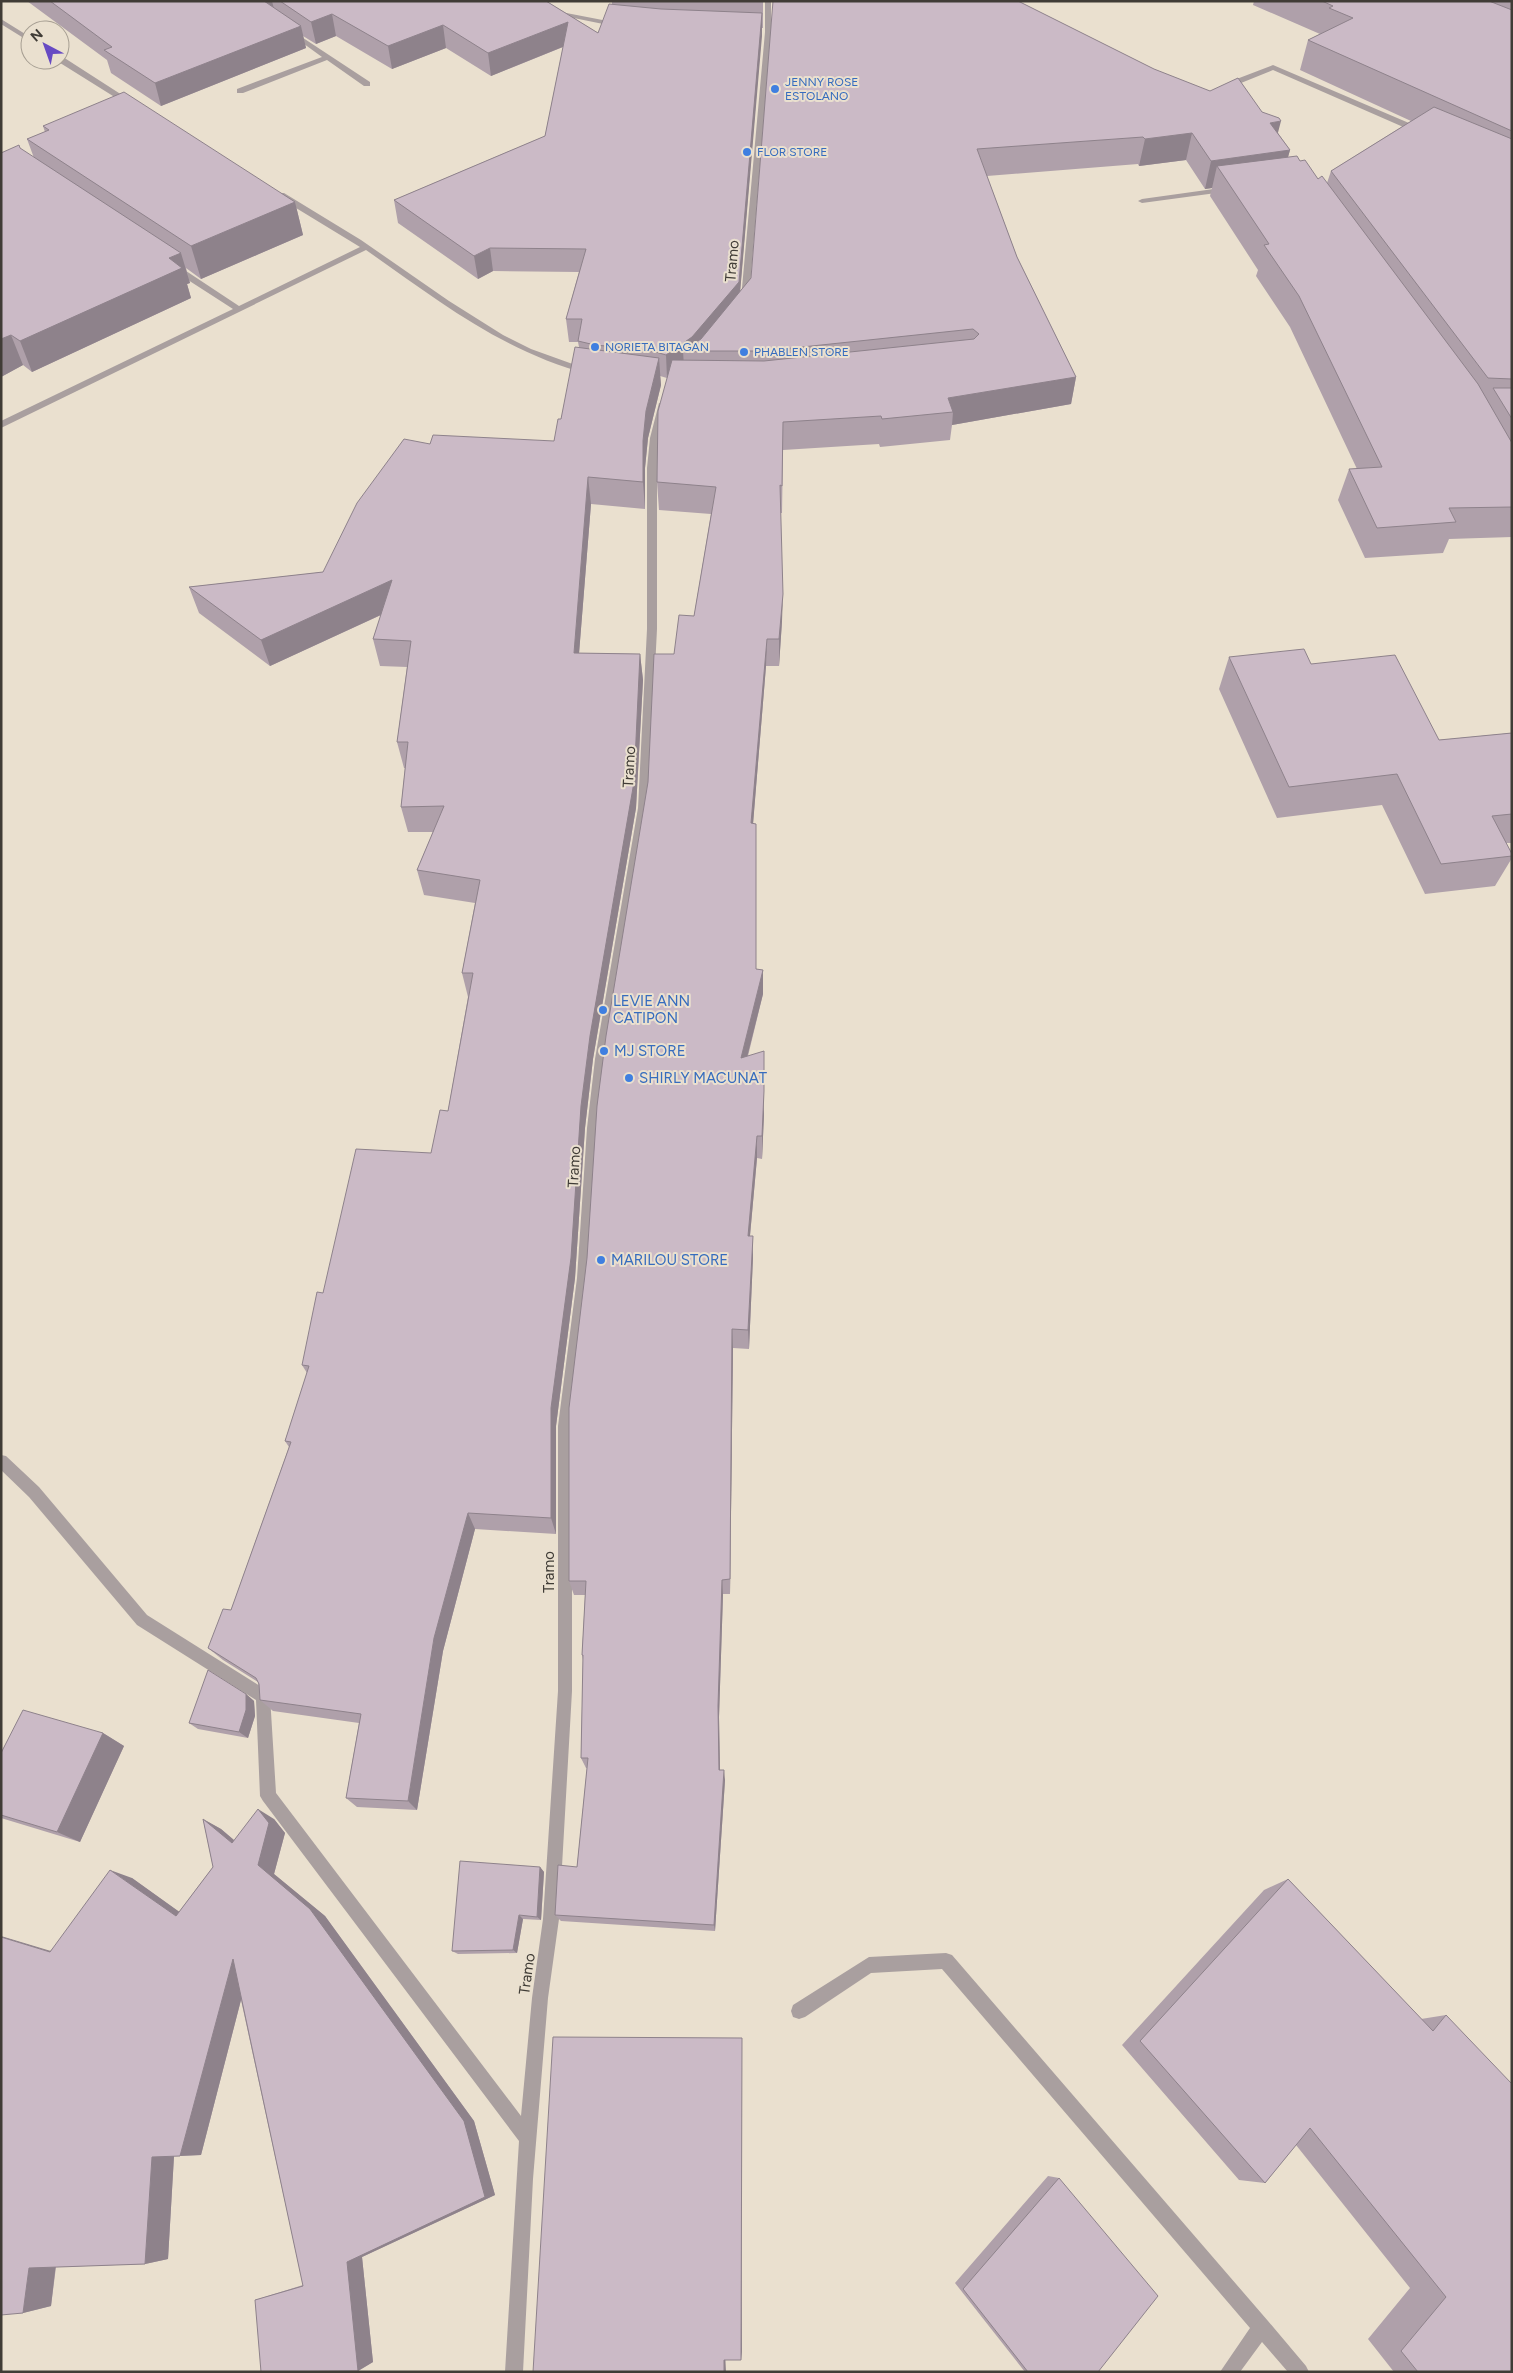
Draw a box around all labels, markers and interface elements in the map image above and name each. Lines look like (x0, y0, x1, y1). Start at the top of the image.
north arrow (20, 20, 70, 70)
text: N (27, 26, 46, 46)
place label: JENNY ROSE ESTOLANO (785, 75, 858, 103)
marker: JENNY ROSE ESTOLANO (769, 83, 781, 95)
place label: FLOR STORE (757, 145, 827, 159)
marker: FLOR STORE (741, 146, 753, 158)
street label: Tramo (721, 239, 743, 283)
place label: NORIETA BITAGAN (605, 340, 709, 354)
marker: NORIETA BITAGAN (589, 341, 601, 353)
place label: PHABLEN STORE (754, 345, 849, 359)
marker: PHABLEN STORE (738, 346, 750, 358)
street label: Tramo (619, 745, 639, 788)
place label: LEVIE ANN CATIPON (613, 992, 690, 1027)
marker: LEVIE ANN CATIPON (597, 1004, 609, 1016)
place label: MJ STORE (614, 1042, 686, 1060)
marker: MJ STORE (598, 1045, 610, 1057)
place label: SHIRLY MACUNAT (639, 1069, 768, 1087)
marker: SHIRLY MACUNAT (623, 1072, 635, 1084)
street label: Tramo (564, 1145, 584, 1188)
place label: MARILOU STORE (611, 1251, 728, 1269)
marker: MARILOU STORE (595, 1254, 607, 1266)
street label: Tramo (540, 1551, 558, 1593)
street label: Tramo (515, 1952, 539, 1996)

